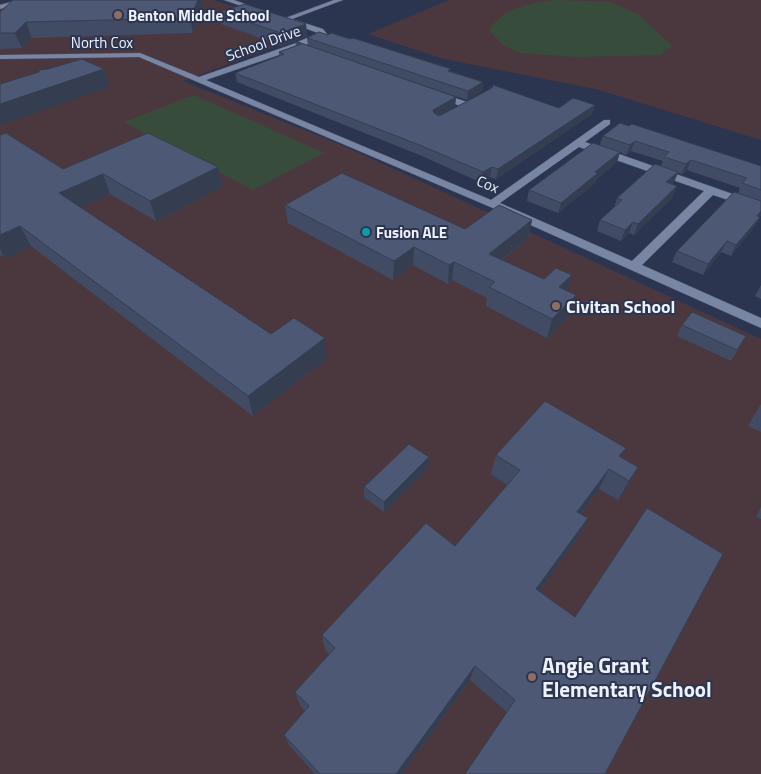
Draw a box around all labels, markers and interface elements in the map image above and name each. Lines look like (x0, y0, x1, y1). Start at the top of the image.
place label: Benton Middle School (128, 4, 269, 27)
marker: Benton Middle School (112, 9, 124, 21)
street label: School Drive (222, 19, 304, 67)
street label: North Cox (71, 31, 133, 54)
street label: Cox (473, 169, 503, 199)
place label: Fusion ALE (376, 221, 447, 244)
marker: Fusion ALE (360, 226, 372, 238)
place label: Civitan School (566, 293, 675, 320)
marker: Civitan School (550, 300, 562, 312)
place label: Angie Grant Elementary School (542, 649, 712, 705)
marker: Angie Grant Elementary School (526, 671, 538, 683)

